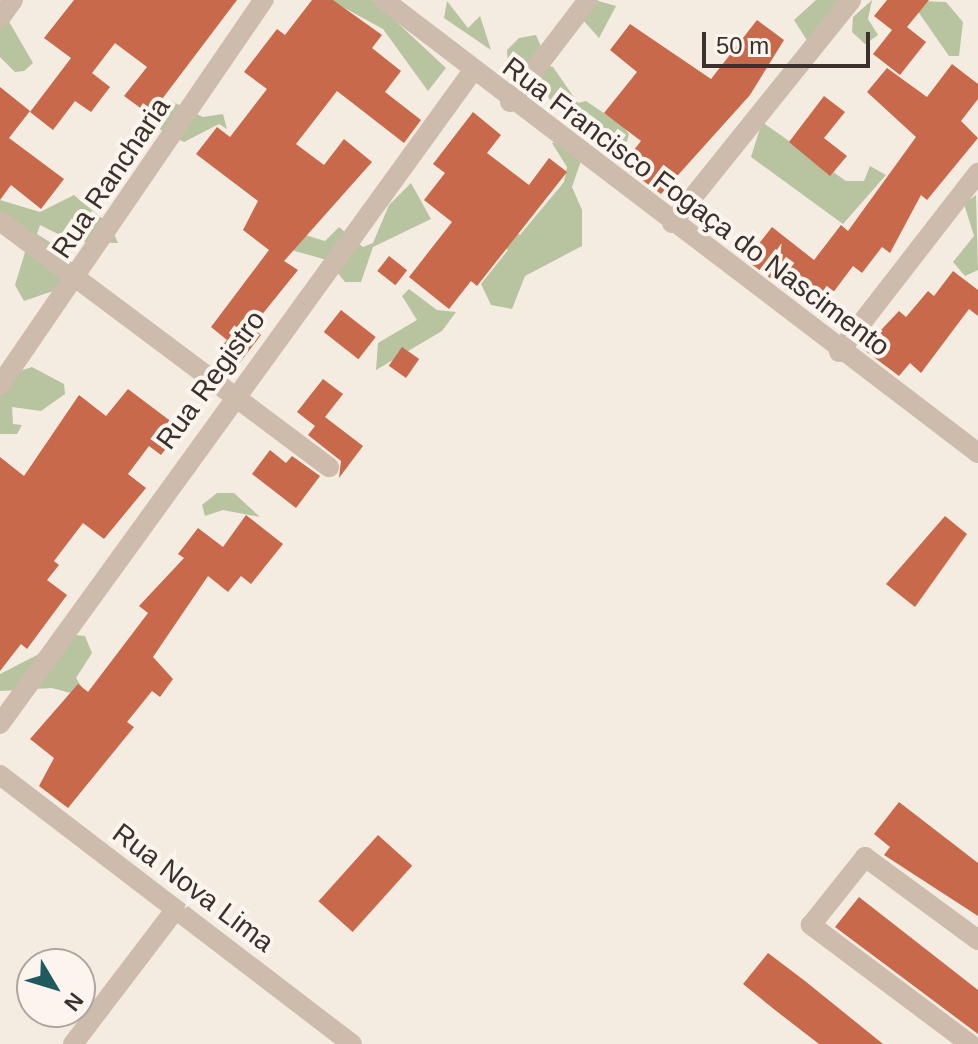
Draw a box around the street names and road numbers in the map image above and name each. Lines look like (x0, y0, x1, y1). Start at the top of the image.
street label: Rua Francisco Fogaça do Nascimento (496, 50, 896, 364)
street label: Rua Rancharia (45, 91, 177, 265)
street label: Rua Registro (149, 304, 273, 456)
street label: Rua Nova Lima (106, 817, 280, 959)

